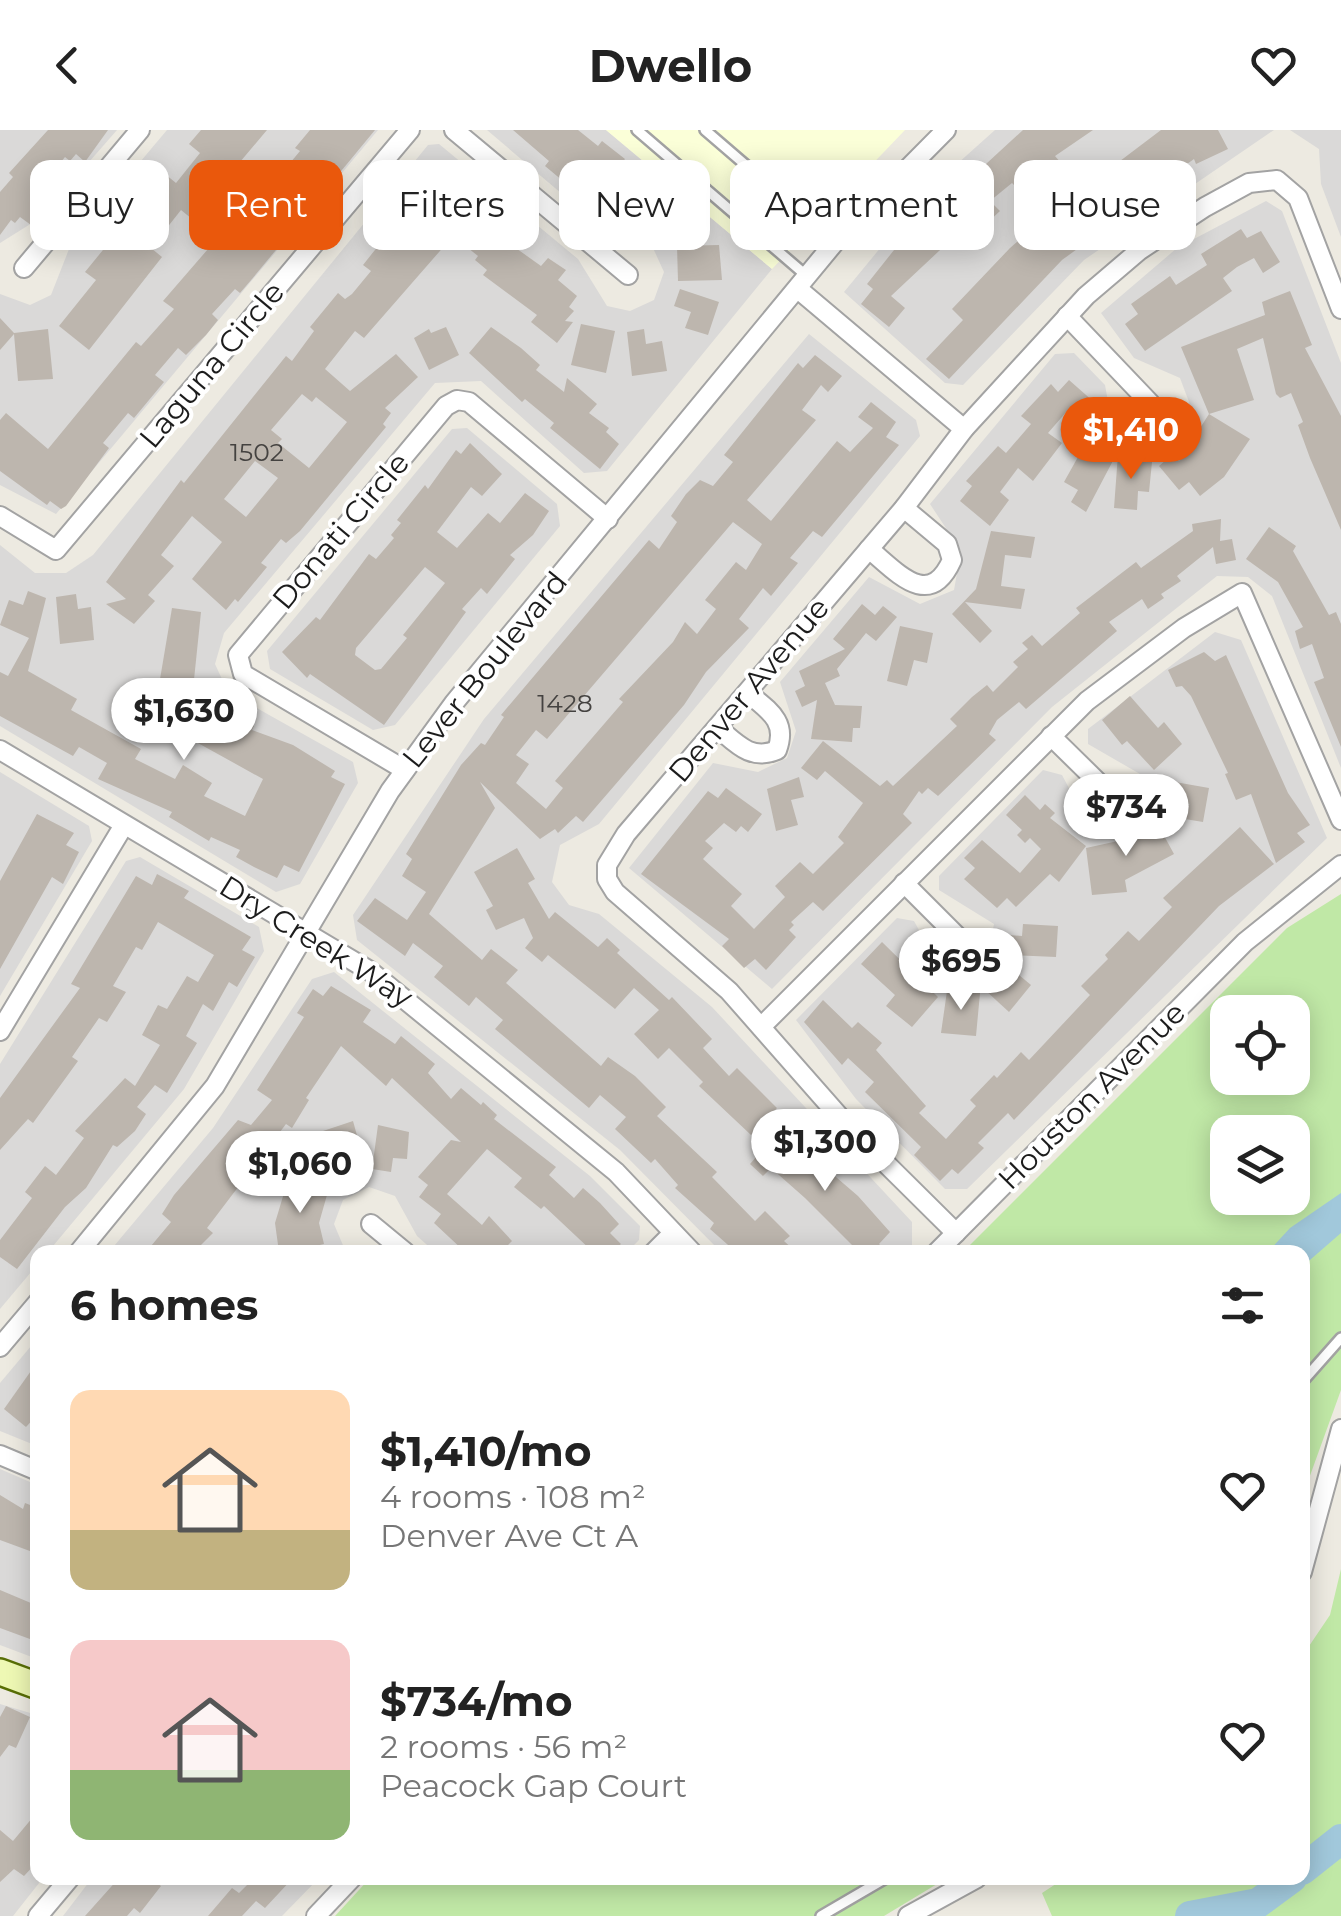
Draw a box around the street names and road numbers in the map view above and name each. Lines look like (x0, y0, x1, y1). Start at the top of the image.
street label: Laguna Circle (131, 274, 292, 455)
street label: Donati Circle (264, 445, 417, 617)
street label: Lever Boulevard (394, 564, 575, 775)
street label: Denver Avenue (661, 590, 837, 790)
street label: Dry Creek Way (213, 867, 420, 1016)
street label: Houston Avenue (990, 994, 1193, 1197)

